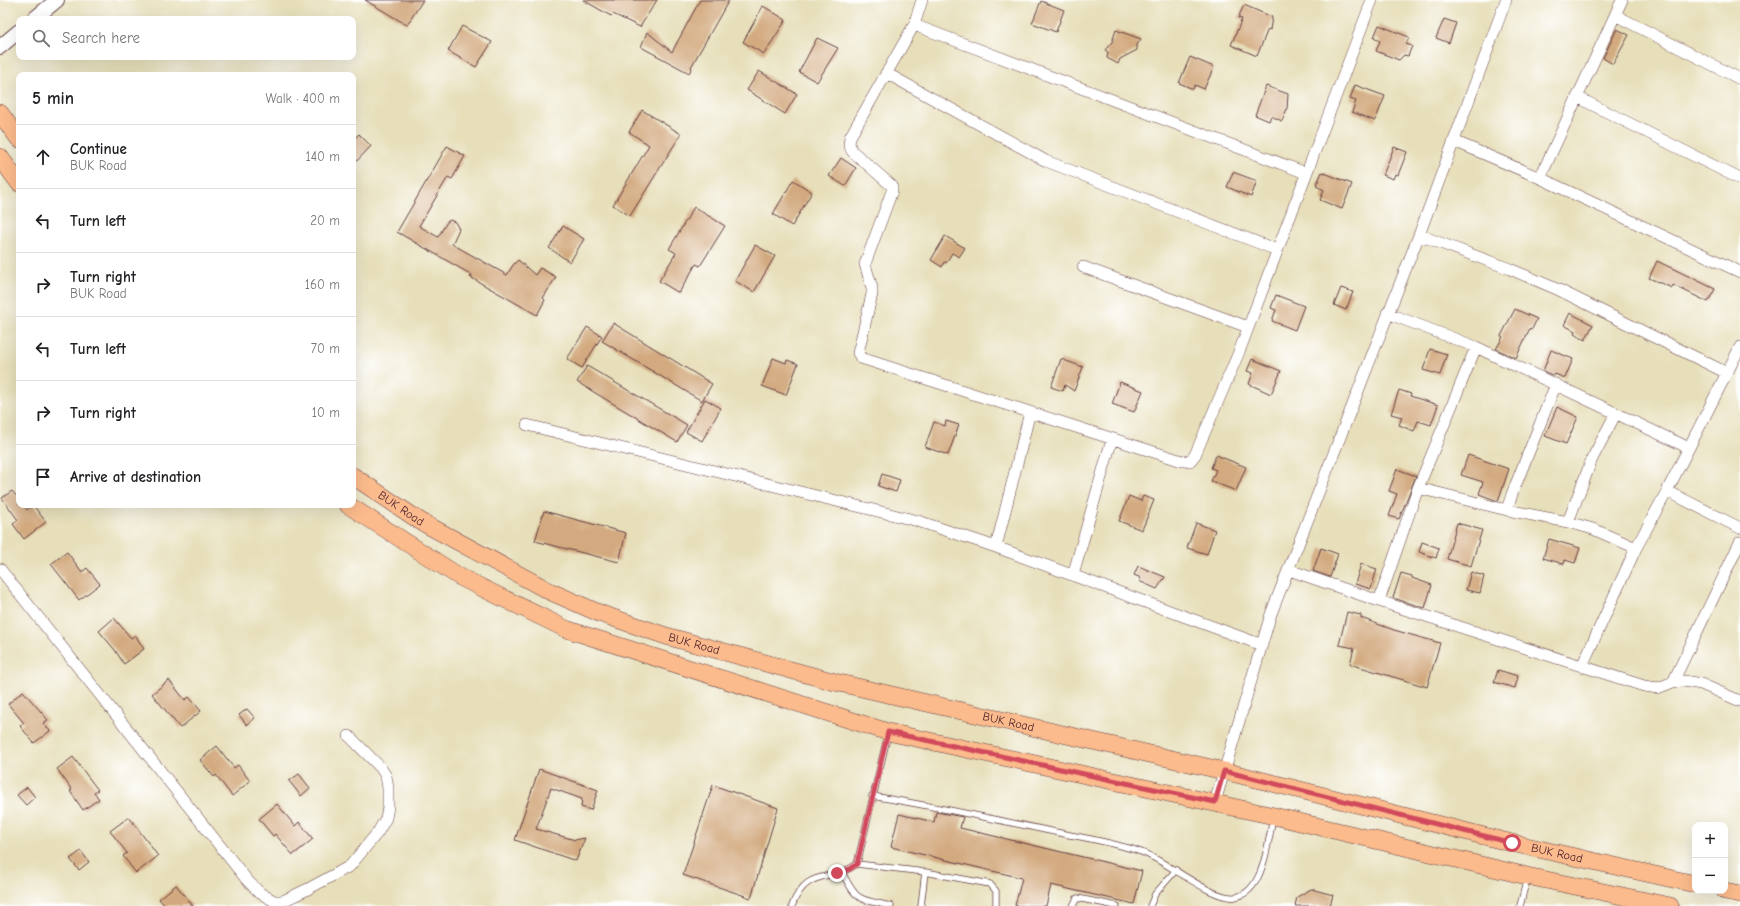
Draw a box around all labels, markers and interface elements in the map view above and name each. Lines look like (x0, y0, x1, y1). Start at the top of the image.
search box (16, 16, 356, 60)
icon: search (30, 27, 52, 49)
text: Search here (62, 29, 140, 47)
text: 5 min (32, 89, 74, 108)
text: Walk · 400 m (266, 91, 340, 106)
text: Continue (70, 140, 127, 158)
icon: ahead (32, 146, 54, 168)
text: 140 m (306, 149, 340, 164)
text: BUK Road (70, 158, 127, 173)
icon: left (32, 210, 54, 232)
text: Turn left (70, 212, 126, 230)
text: 20 m (310, 213, 340, 228)
text: Turn right (70, 268, 136, 286)
icon: right (32, 274, 54, 296)
text: 160 m (305, 277, 340, 292)
text: BUK Road (70, 286, 127, 301)
icon: left (32, 338, 54, 360)
text: Turn left (70, 340, 126, 358)
text: 70 m (311, 341, 340, 356)
icon: right (32, 402, 54, 424)
text: Turn right (70, 404, 136, 422)
text: 10 m (312, 405, 340, 420)
icon: arrive (32, 466, 54, 488)
text: Arrive at destination (70, 468, 201, 486)
street label: BUK Road (375, 488, 426, 529)
street label: BUK Road (667, 630, 721, 657)
street label: BUK Road (981, 709, 1036, 734)
map controls (1692, 822, 1728, 894)
button: + (1692, 822, 1728, 858)
route start (1503, 834, 1521, 852)
street label: BUK Road (1530, 840, 1584, 866)
button: − (1692, 858, 1728, 894)
route end (828, 864, 846, 882)

